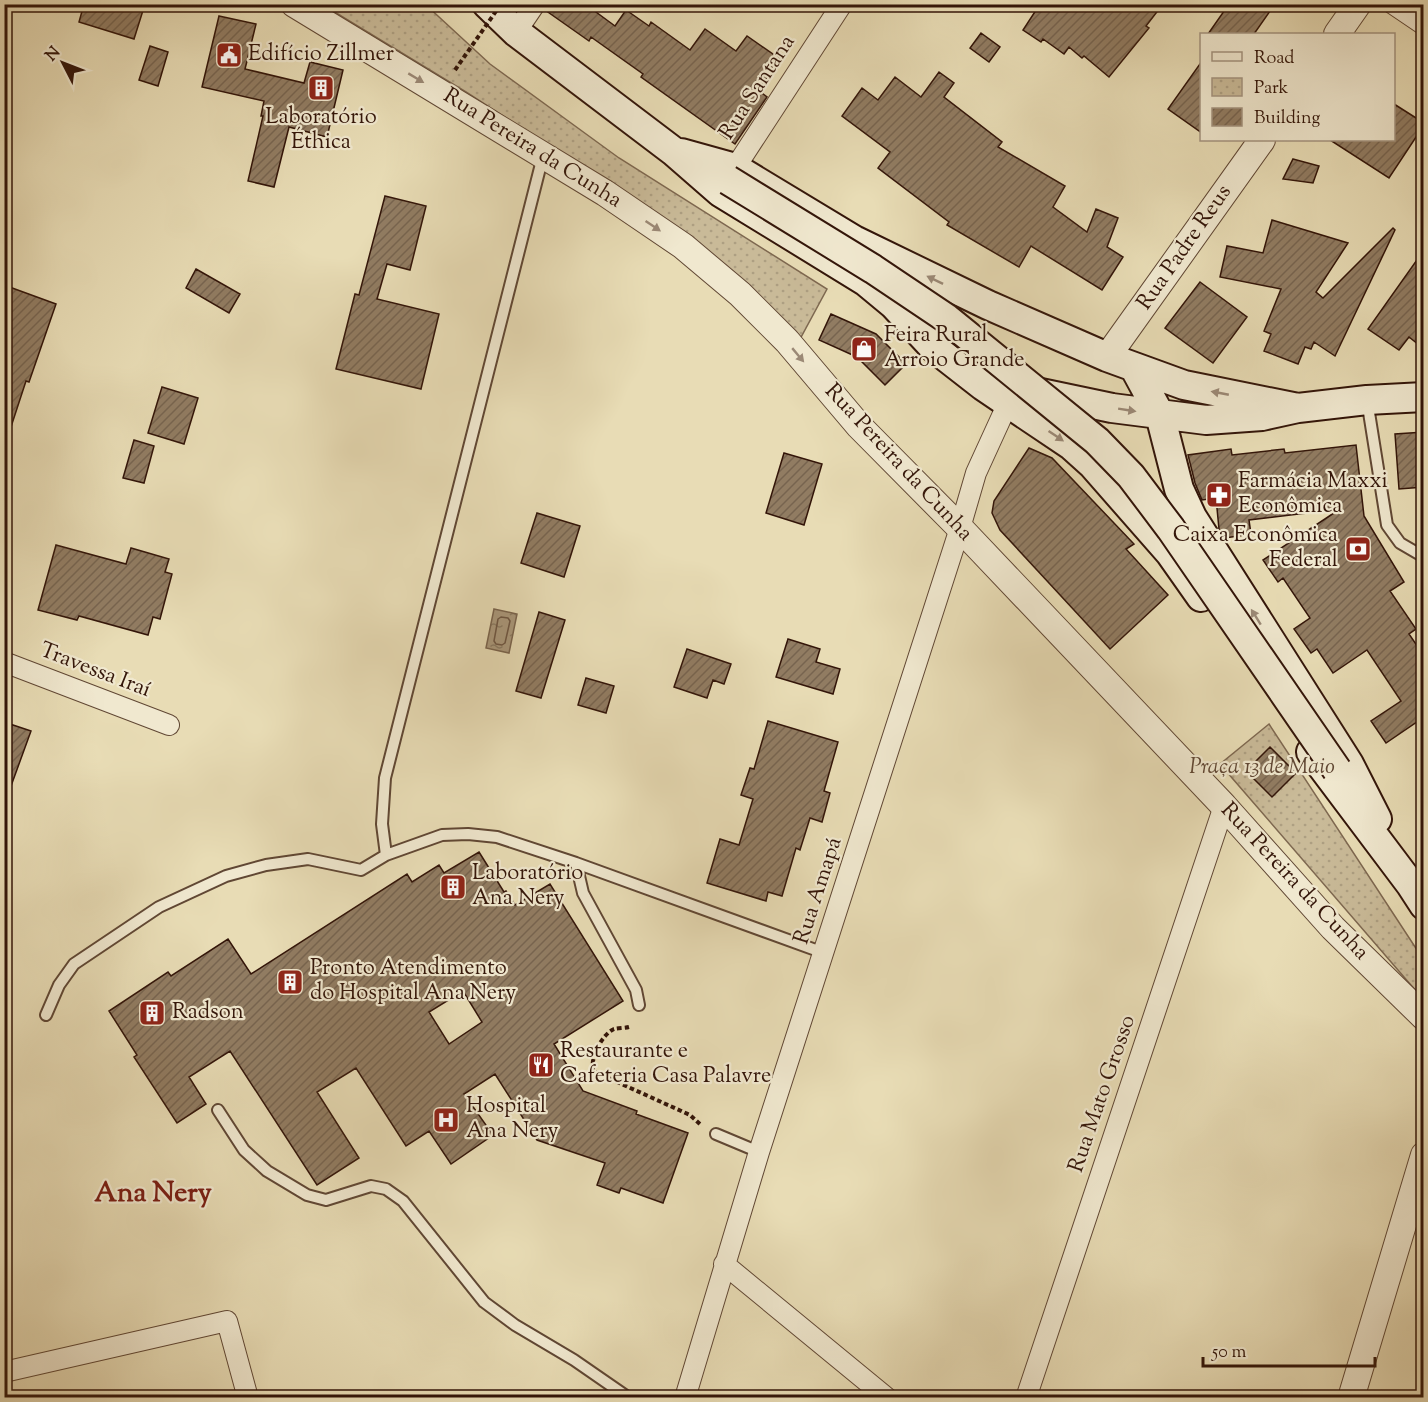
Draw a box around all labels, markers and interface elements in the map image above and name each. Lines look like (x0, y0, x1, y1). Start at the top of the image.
street label: Rua Santana (712, 29, 804, 147)
north arrow (33, 33, 93, 93)
legend (1200, 33, 1395, 141)
place label: Edifício Zillmer (248, 39, 394, 71)
public building icon: Edifício Zillmer (214, 40, 244, 70)
text: N (41, 42, 67, 67)
text: Road (1254, 46, 1294, 72)
one-way arrow (408, 72, 424, 83)
building icon: Laboratório Éthica (306, 73, 336, 103)
text: Park (1254, 76, 1289, 102)
street label: Rua Pereira da Cunha (436, 81, 628, 217)
place label: Laboratório Éthica (265, 102, 377, 159)
text: Building (1254, 106, 1320, 132)
street label: Rua Padre Reus (1130, 179, 1240, 317)
one-way arrow (645, 220, 661, 231)
one-way arrow (926, 276, 943, 285)
place label: Feira Rural Arroio Grande (884, 320, 1024, 377)
shop icon: Feira Rural Arroio Grande (849, 334, 879, 364)
one-way arrow (792, 347, 805, 363)
street label: Rua Pereira da Cunha (816, 377, 980, 549)
one-way arrow (1211, 388, 1230, 397)
one-way arrow (1117, 406, 1136, 415)
one-way arrow (1048, 430, 1065, 441)
place label: Farmácia Maxxi Econômica (1238, 466, 1388, 523)
pharmacy icon: Farmácia Maxxi Econômica (1204, 480, 1234, 510)
place label: Caixa Econômica Federal (1173, 520, 1338, 577)
bank icon: Caixa Econômica Federal (1343, 534, 1373, 564)
one-way arrow (1250, 609, 1261, 625)
street label: Travessa Iraí (35, 635, 155, 707)
park label: Praça 13 de Maio (1189, 752, 1335, 784)
street label: Rua Pereira da Cunha (1212, 796, 1376, 968)
street label: Rua Amapá (787, 833, 851, 949)
place label: Laboratório Ana Nery (472, 858, 583, 915)
building icon: Laboratório Ana Nery (438, 872, 468, 902)
place label: Pronto Atendimento do Hospital Ana Nery (310, 953, 516, 1010)
building icon: Pronto Atendimento do Hospital Ana Nery (275, 967, 305, 997)
place label: Radson (172, 997, 244, 1029)
building icon: Radson (137, 998, 167, 1028)
street label: Rua Mato Grosso (1061, 1011, 1145, 1177)
place label: Restaurante e Cafeteria Casa Palavre (560, 1036, 771, 1093)
restaurant icon: Restaurante e Cafeteria Casa Palavre (526, 1050, 556, 1080)
place label: Hospital Ana Nery (466, 1091, 558, 1148)
hospital icon: Hospital Ana Nery (431, 1105, 461, 1135)
district label: Ana Nery (94, 1174, 212, 1214)
scale bar (1203, 1330, 1376, 1368)
text: 50 m (1211, 1340, 1247, 1366)

